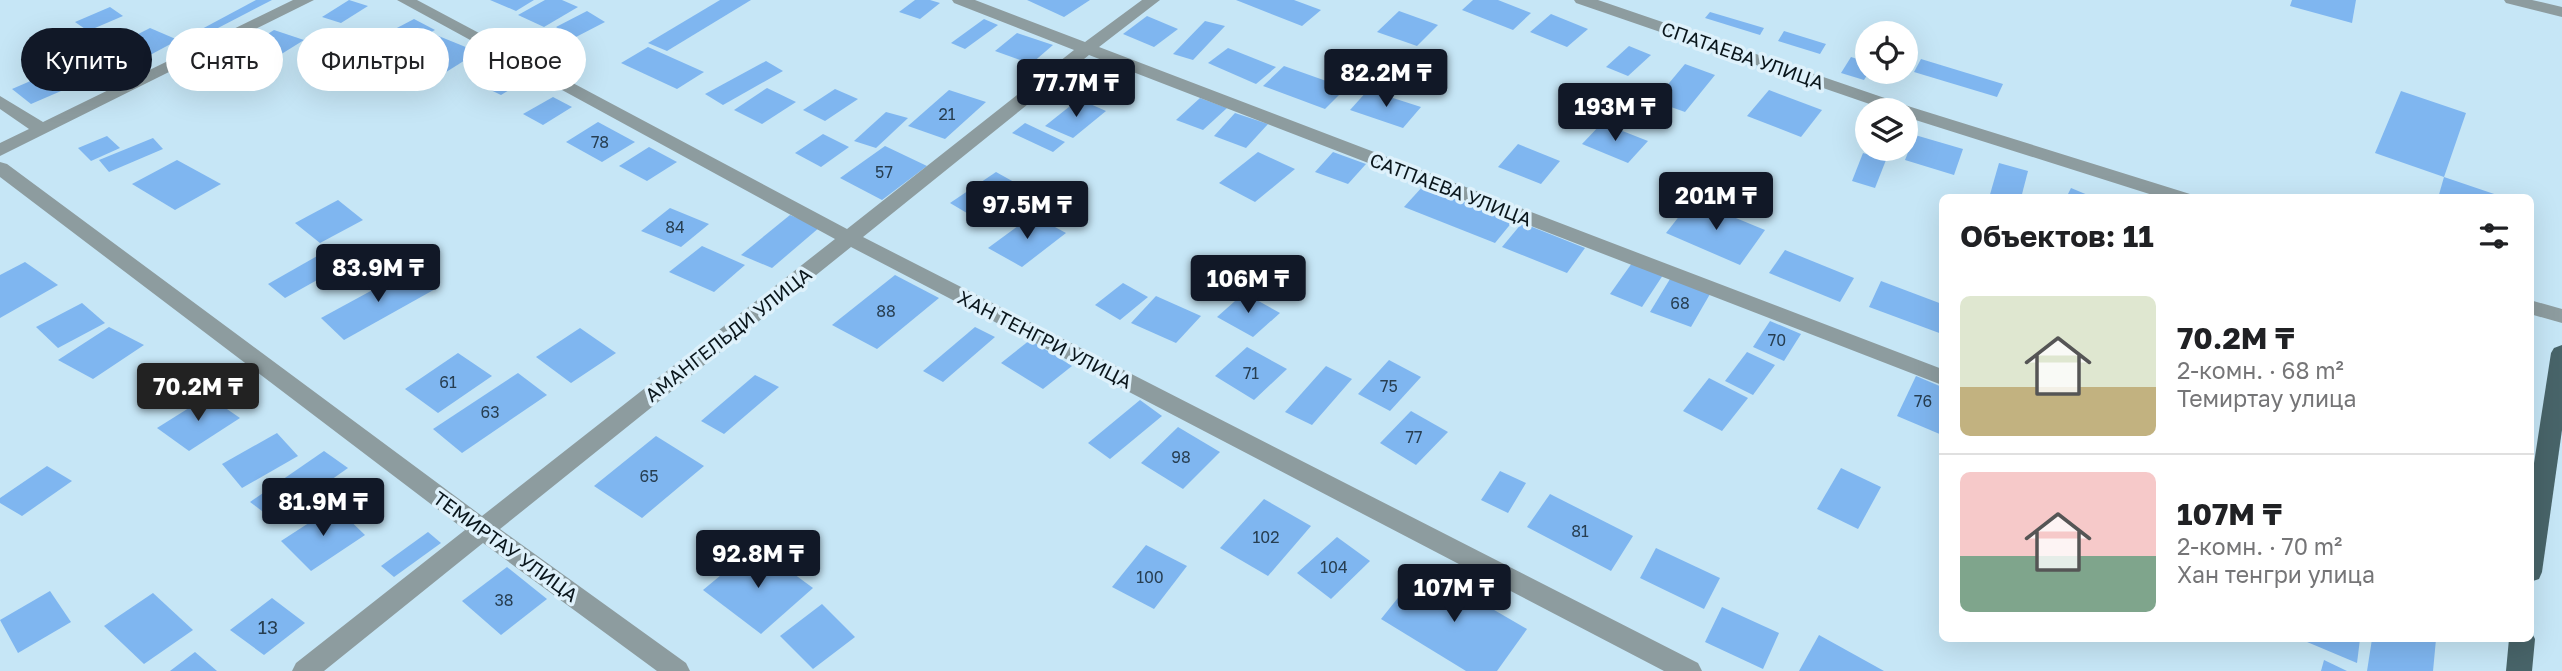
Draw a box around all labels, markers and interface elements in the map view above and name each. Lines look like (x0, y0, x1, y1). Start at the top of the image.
street label: СПАТАЕВА УЛИЦА (1659, 16, 1827, 94)
map controls (1855, 21, 1918, 161)
button: locate (1855, 21, 1918, 84)
chip: Купить (21, 28, 152, 91)
chip: Снять (166, 28, 283, 91)
chip: Фильтры (297, 28, 449, 91)
chip: Новое (463, 28, 586, 91)
pin: 82.2M ₸ (1321, 50, 1451, 109)
text: 82.2M ₸ (1340, 58, 1432, 86)
pin: 77.7M ₸ (1011, 60, 1141, 119)
text: 77.7M ₸ (1033, 68, 1119, 96)
pin: 193M ₸ (1558, 83, 1672, 143)
text: 193M ₸ (1574, 92, 1656, 120)
button: layers (1855, 98, 1918, 161)
house number: 21 (938, 104, 956, 124)
house number: 78 (591, 132, 609, 152)
street label: САТПАЕВА УЛИЦА (1367, 148, 1535, 231)
house number: 57 (875, 162, 893, 182)
pin: 201M ₸ (1659, 173, 1773, 232)
text: 201M ₸ (1675, 181, 1757, 209)
pin: 97.5M ₸ (962, 182, 1092, 241)
text: 97.5M ₸ (982, 190, 1072, 218)
house number: 84 (665, 217, 685, 237)
icon: filters (2475, 217, 2513, 255)
text: Объектов: 11 (1960, 218, 2154, 254)
pin: 83.9M ₸ (313, 244, 443, 304)
text: 83.9M ₸ (332, 253, 424, 281)
pin: 106M ₸ (1191, 256, 1305, 315)
street label: АМАНГЕЛЬДИ УЛИЦА (640, 262, 816, 406)
text: 106M ₸ (1207, 264, 1289, 292)
street label: ХАН ТЕНГРИ УЛИЦА (954, 285, 1136, 393)
house number: 68 (1670, 293, 1690, 313)
house number: 88 (876, 301, 896, 321)
text: 70.2M ₸ (2177, 320, 2294, 356)
icon: home (2016, 324, 2100, 408)
house number: 70 (1768, 330, 1786, 350)
text: 2-комн. · 68 m² (2177, 356, 2344, 384)
house number: 71 (1243, 363, 1259, 383)
pin: 70.2M ₸ (133, 364, 263, 423)
text: 70.2M ₸ (153, 372, 243, 400)
house number: 61 (439, 372, 457, 392)
house number: 75 (1380, 376, 1398, 396)
text: Темиртау улица (2177, 384, 2356, 412)
house number: 76 (1914, 391, 1932, 411)
house number: 63 (480, 402, 500, 422)
house number: 77 (1406, 427, 1422, 447)
house number: 98 (1171, 447, 1191, 467)
house number: 65 (640, 466, 658, 486)
pin: 81.9M ₸ (258, 478, 388, 538)
street label: ТЕМИРТАУ УЛИЦА (429, 486, 583, 606)
text: 81.9M ₸ (278, 487, 368, 515)
text: 107M ₸ (2177, 496, 2282, 532)
icon: home (2016, 500, 2100, 584)
house number: 81 (1571, 521, 1589, 541)
house number: 102 (1253, 527, 1279, 547)
pin: 92.8M ₸ (693, 530, 823, 590)
text: 2-комн. · 70 m² (2177, 532, 2342, 560)
text: 92.8M ₸ (712, 539, 804, 567)
house number: 104 (1320, 557, 1348, 577)
text: Хан тенгри улица (2177, 560, 2375, 588)
pin: 107M ₸ (1397, 564, 1511, 624)
house number: 100 (1136, 567, 1164, 587)
text: 107M ₸ (1414, 573, 1494, 601)
house number: 38 (494, 590, 514, 610)
house number: 13 (258, 615, 278, 638)

